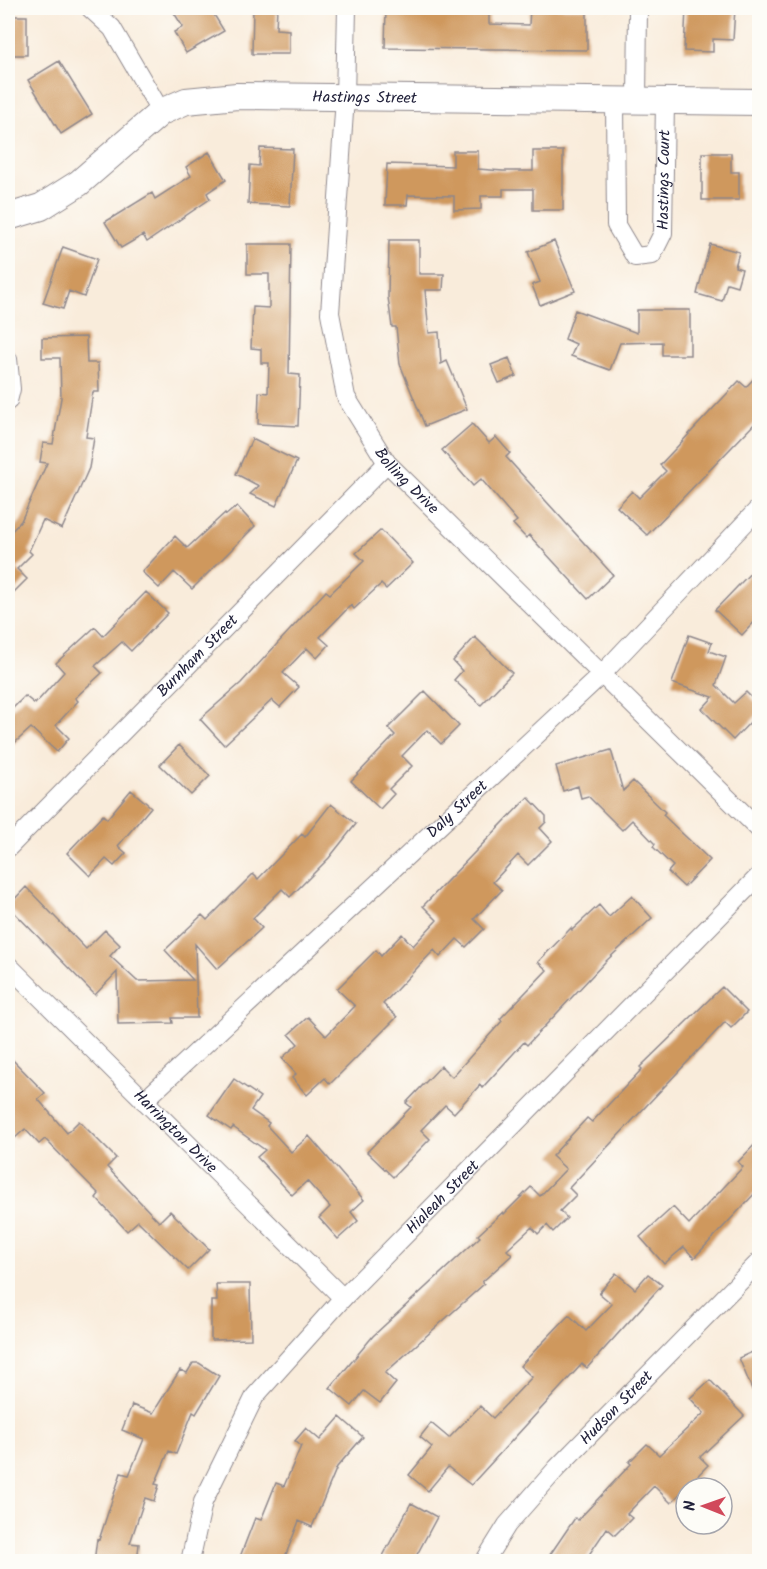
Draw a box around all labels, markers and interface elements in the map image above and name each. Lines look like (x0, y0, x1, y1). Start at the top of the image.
street label: Hastings Street (312, 84, 418, 111)
street label: Hastings Court (651, 129, 677, 230)
street label: Bolling Drive (368, 443, 445, 520)
street label: Burnham Street (151, 608, 245, 703)
street label: Daly Street (421, 773, 494, 844)
street label: Harrington Drive (127, 1084, 223, 1179)
street label: Hialeah Street (400, 1153, 486, 1240)
street label: Hudson Street (574, 1364, 659, 1451)
north arrow (674, 1476, 734, 1536)
text: N (678, 1500, 703, 1511)

